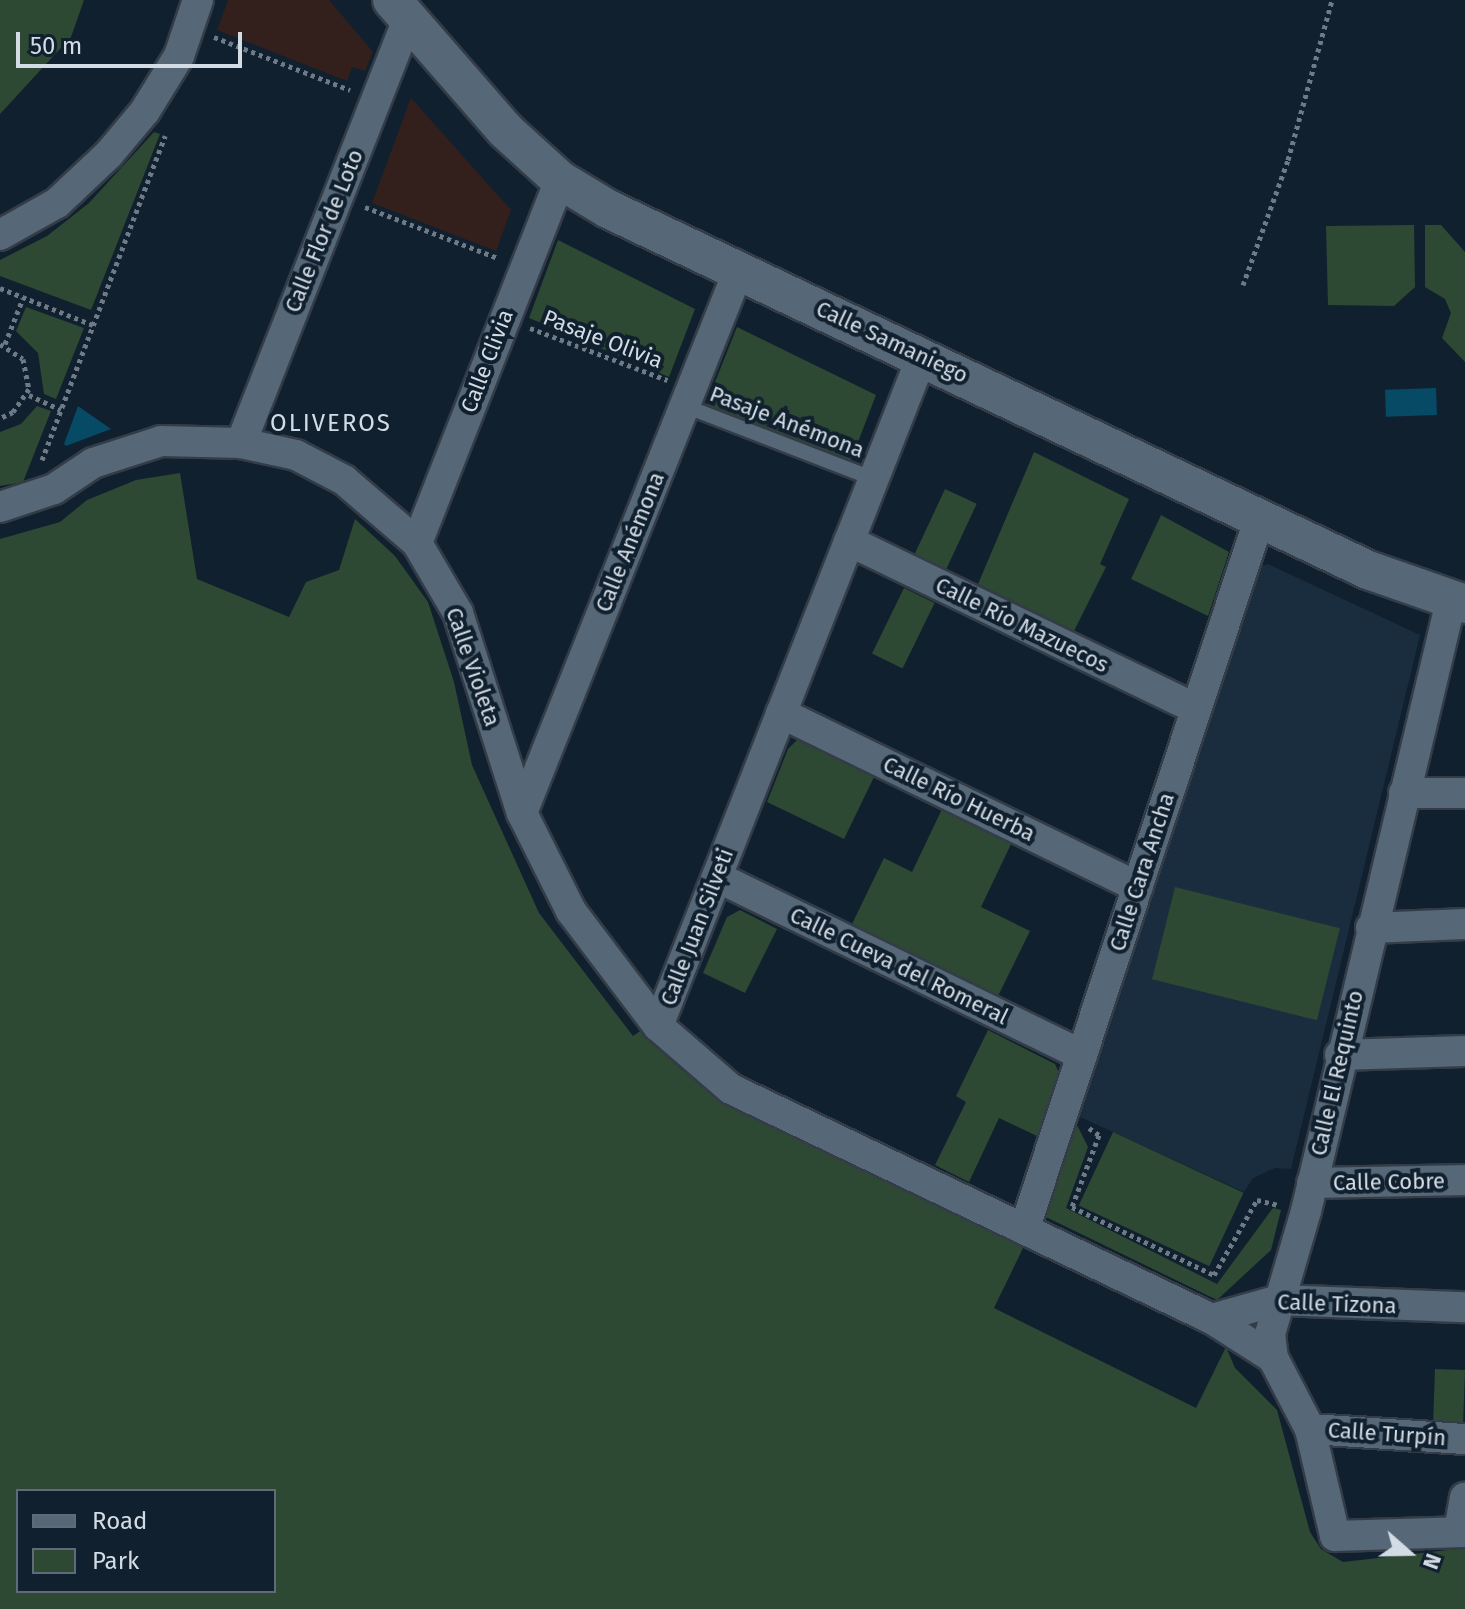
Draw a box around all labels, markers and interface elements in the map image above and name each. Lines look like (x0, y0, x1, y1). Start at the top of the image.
scale bar (20, 16, 246, 66)
text: 50 m (30, 32, 82, 60)
street label: Calle Flor de Loto (279, 146, 369, 316)
street label: Calle Samaniego (812, 295, 972, 389)
street label: Pasaje Olivia (539, 304, 667, 374)
street label: Calle Clivia (455, 306, 519, 416)
street label: Pasaje Anémona (706, 380, 868, 464)
district label: OLIVEROS (270, 410, 392, 438)
street label: Calle Anémona (590, 468, 670, 616)
street label: Calle Río Mazuecos (931, 572, 1113, 678)
street label: Calle Violeta (440, 604, 506, 730)
street label: Calle Río Huerba (879, 751, 1039, 847)
street label: Calle Cara Ancha (1104, 790, 1180, 954)
street label: Calle Juan Silveti (655, 845, 739, 1009)
street label: Calle Cueva del Romeral (786, 902, 1012, 1030)
street label: Calle El Requinto (1305, 988, 1369, 1158)
street label: Calle Cobre (1333, 1168, 1445, 1196)
street label: Calle Tizona (1277, 1289, 1397, 1319)
street label: Calle Turpín (1327, 1417, 1447, 1451)
legend (16, 1489, 276, 1593)
text: Road (92, 1507, 147, 1535)
north arrow (1369, 1513, 1449, 1593)
text: Park (92, 1547, 139, 1575)
text: N (1417, 1550, 1447, 1573)

